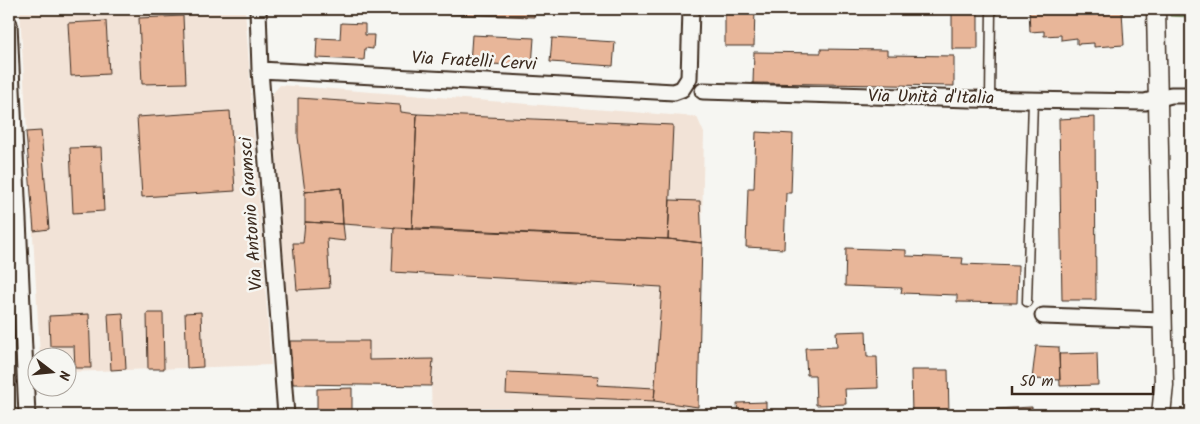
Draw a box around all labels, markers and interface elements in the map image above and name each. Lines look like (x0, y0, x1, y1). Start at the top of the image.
street label: Via Fratelli Cervi (411, 44, 538, 80)
street label: Via Unità d'Italia (867, 82, 995, 114)
street label: Via Antonio Gramsci (232, 135, 272, 292)
north arrow (28, 346, 78, 396)
scale bar (1012, 364, 1154, 396)
text: N (52, 368, 75, 383)
text: 50 m (1020, 370, 1054, 394)

